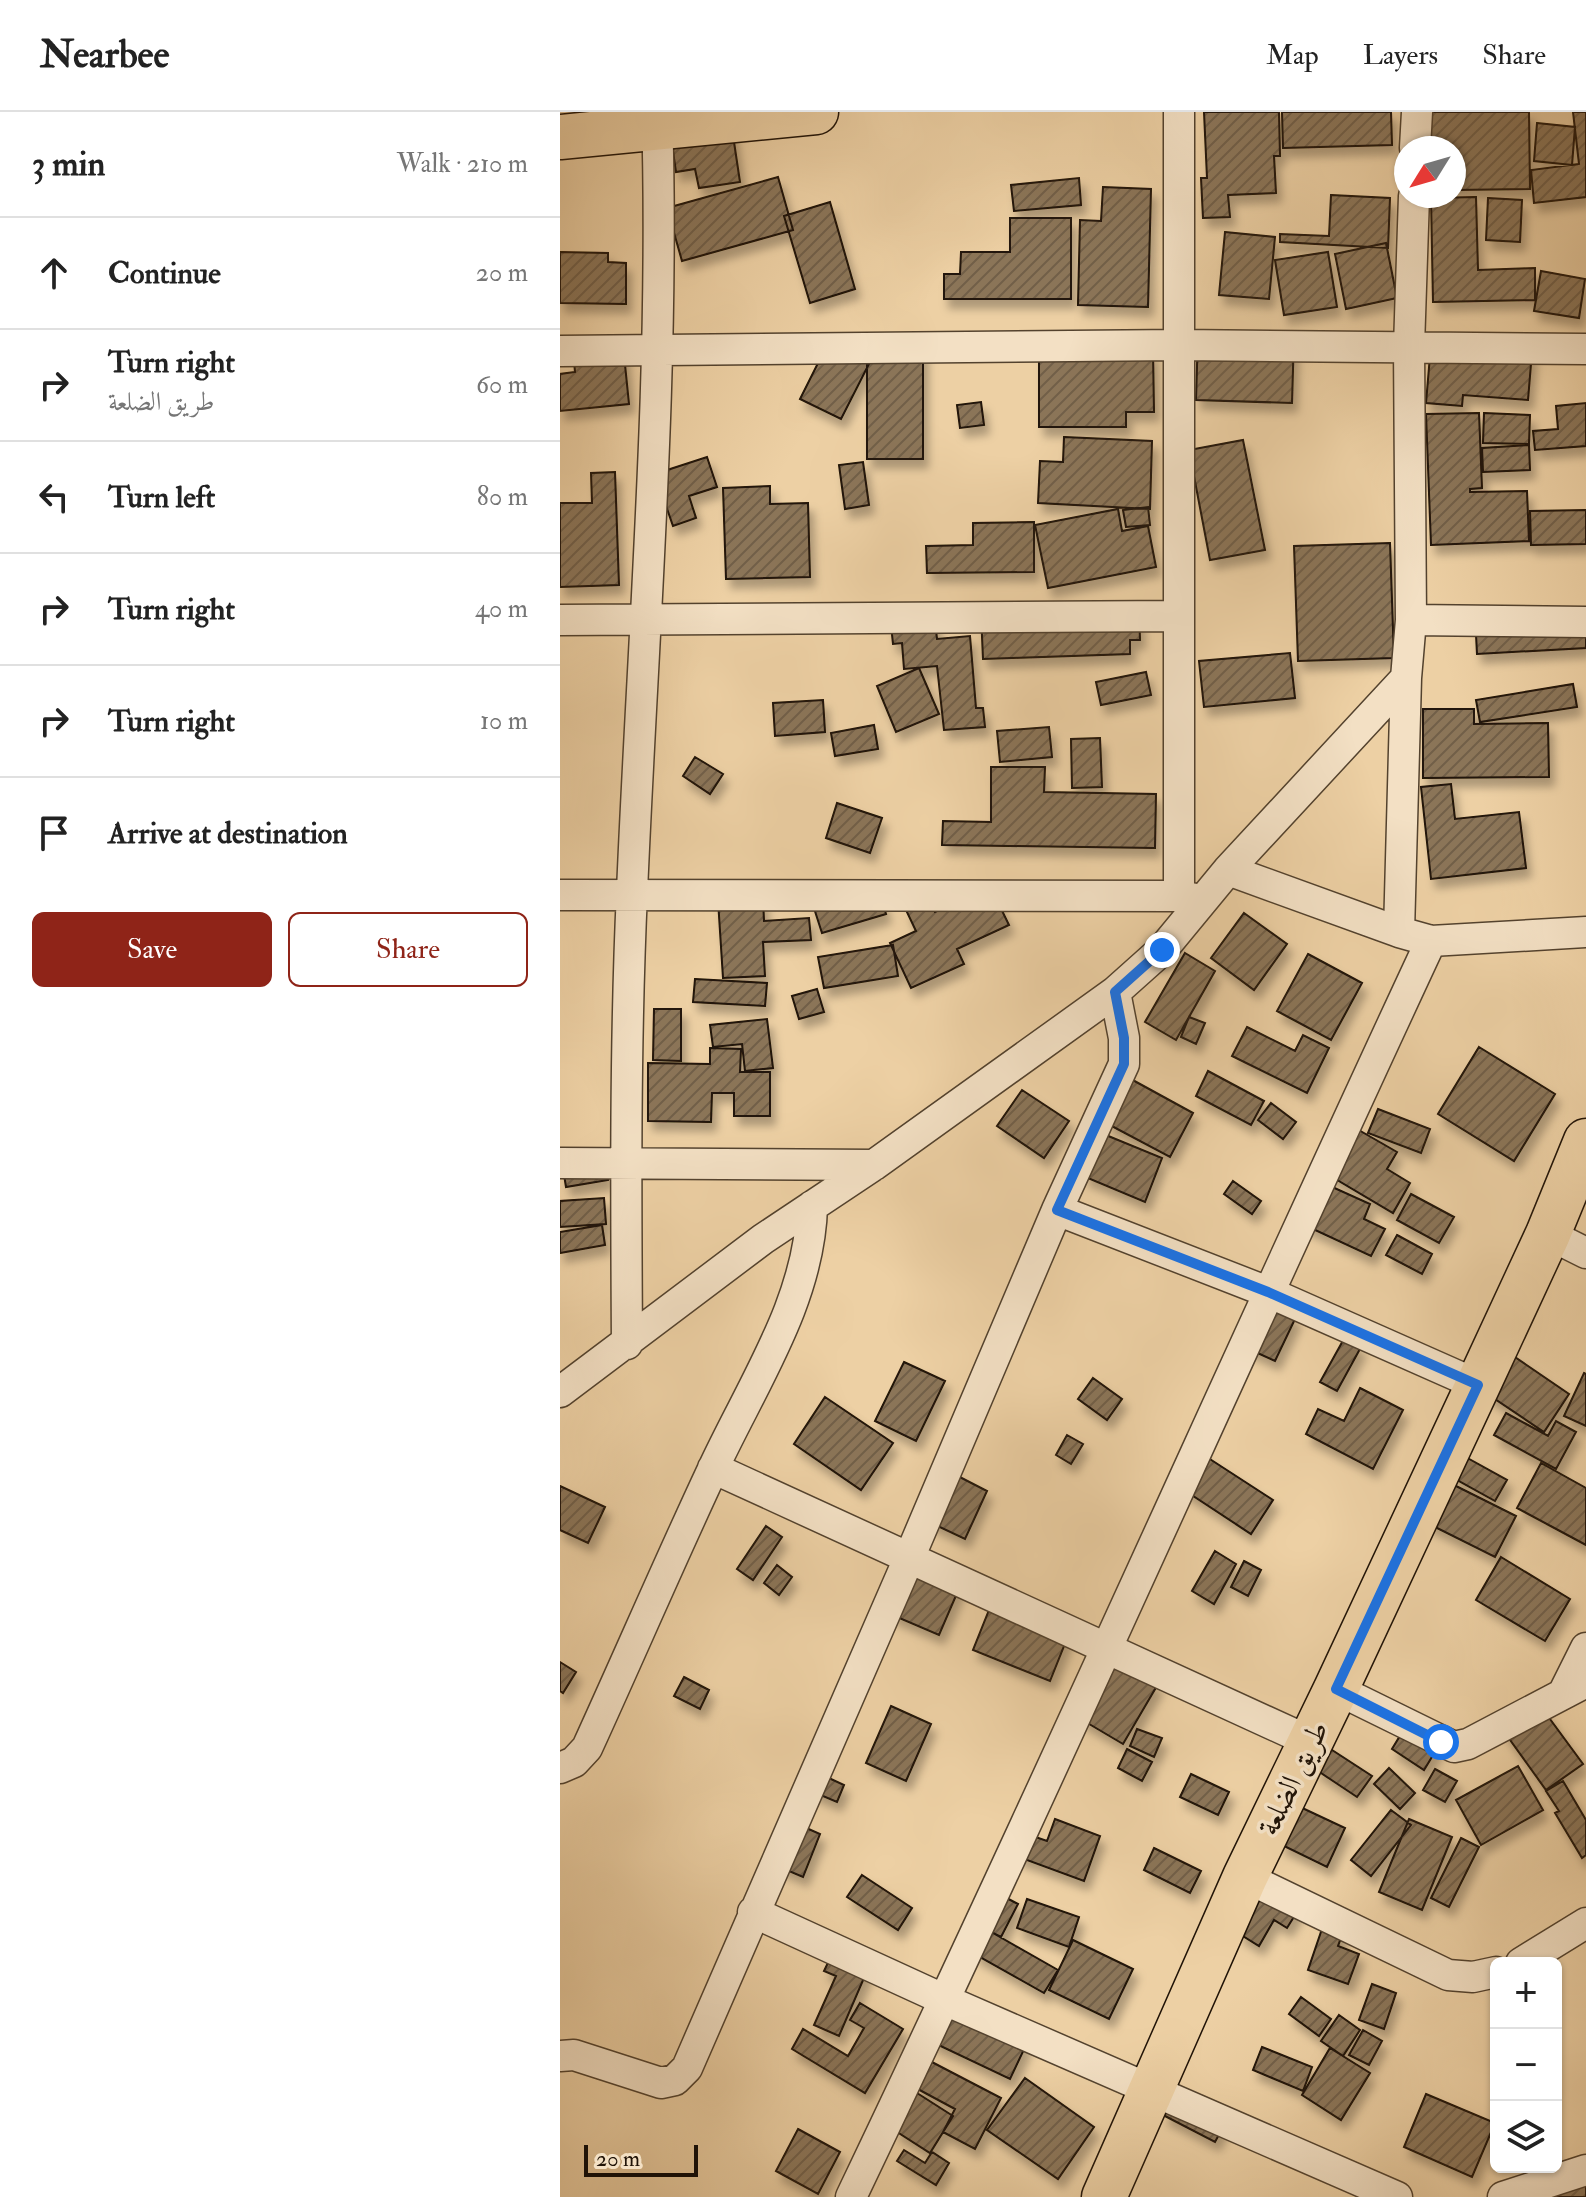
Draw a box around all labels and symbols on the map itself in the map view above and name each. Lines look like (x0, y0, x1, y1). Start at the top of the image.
north arrow (1394, 136, 1466, 208)
route end (1144, 932, 1180, 968)
street label: طريق الضلعة (1250, 1715, 1337, 1842)
route start (1423, 1724, 1459, 1760)
scale bar (584, 2141, 698, 2177)

